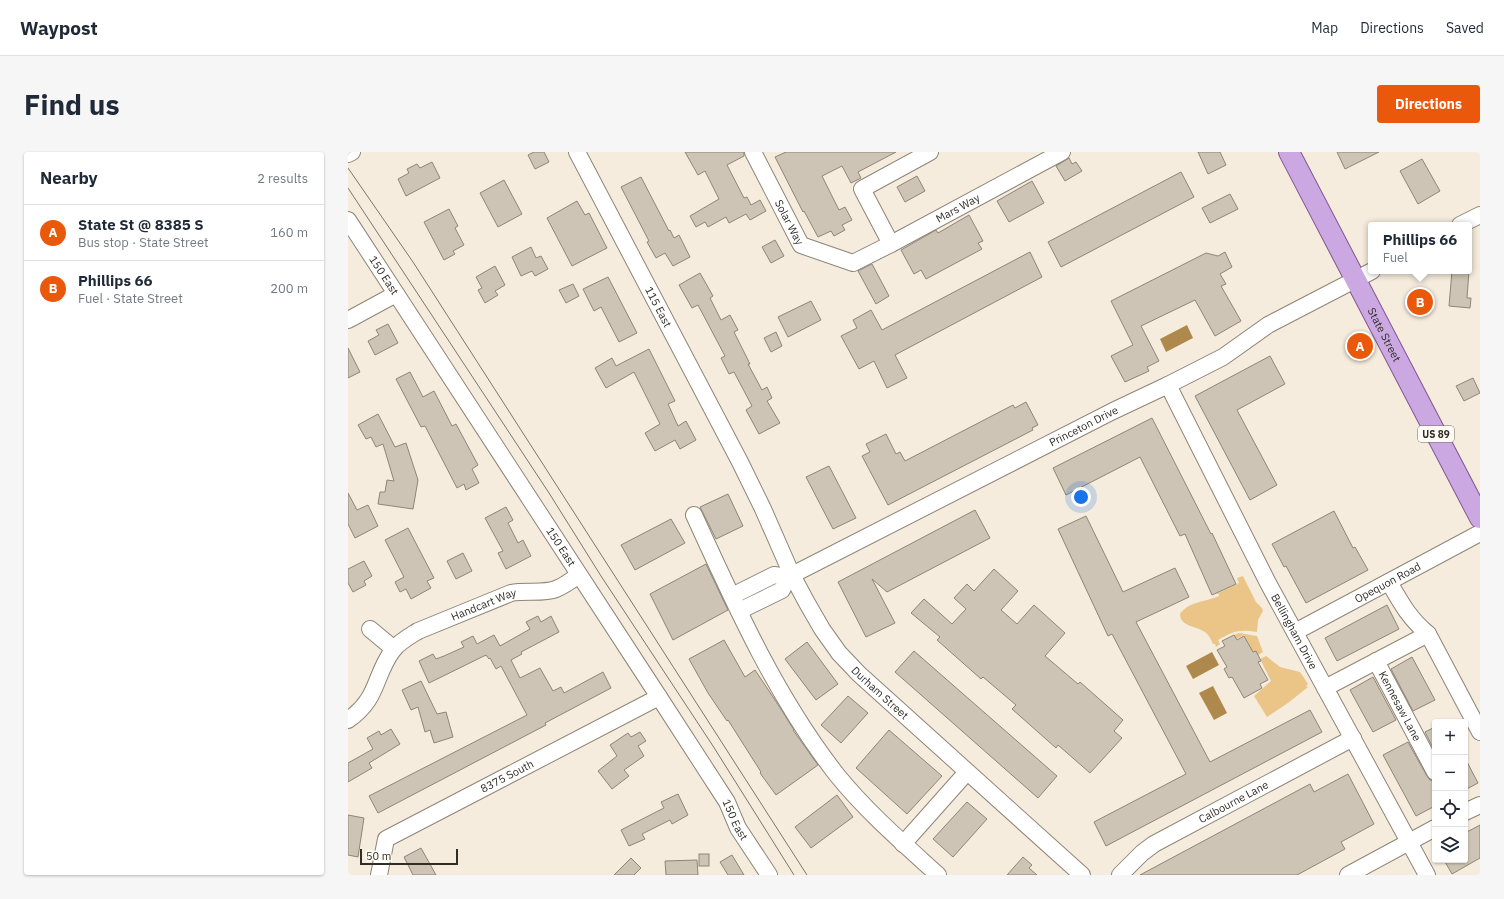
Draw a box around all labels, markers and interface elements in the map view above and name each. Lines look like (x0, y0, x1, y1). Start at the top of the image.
text: Waypost (20, 16, 98, 40)
text: Map (1311, 19, 1338, 37)
text: Directions (1360, 19, 1424, 37)
text: Saved (1446, 19, 1484, 37)
button: Directions (1377, 85, 1480, 123)
text: Find us (24, 86, 120, 123)
text: Nearby (40, 167, 98, 189)
text: 2 results (257, 170, 308, 187)
street label: Mars Way (933, 190, 983, 226)
street label: Solar Way (772, 197, 807, 248)
text: State St @ 8385 S (78, 215, 204, 234)
popup (1368, 222, 1472, 274)
text: A (49, 224, 57, 241)
text: 160 m (270, 224, 308, 241)
text: Phillips 66 (1383, 230, 1457, 249)
text: Bus stop · State Street (78, 234, 209, 251)
text: Fuel (1383, 249, 1408, 266)
street label: 150 East (366, 253, 402, 298)
text: Phillips 66 (78, 271, 153, 290)
text: B (49, 280, 57, 297)
text: 200 m (270, 280, 308, 297)
street label: 115 East (642, 284, 675, 330)
pin: B (1407, 287, 1433, 317)
text: Fuel · State Street (78, 290, 183, 307)
street label: State Street (1364, 305, 1404, 364)
pin: A (1347, 331, 1373, 361)
street label: Princeton Drive (1047, 403, 1120, 449)
road number: US 89 (1418, 426, 1454, 442)
your location (1071, 487, 1091, 507)
street label: 150 East (543, 524, 579, 569)
street label: Opequon Road (1352, 559, 1423, 606)
street label: Handcart Way (449, 585, 518, 624)
street label: Bellingham Drive (1268, 591, 1321, 672)
street label: Durham Street (848, 663, 912, 722)
street label: Kennesaw Lane (1376, 669, 1424, 743)
map controls (1432, 719, 1468, 863)
button: + (1432, 719, 1468, 755)
button: − (1432, 755, 1468, 791)
street label: 8375 South (478, 756, 536, 796)
street label: Calbourne Lane (1196, 777, 1271, 826)
button: locate (1432, 791, 1468, 827)
street label: 150 East (720, 797, 751, 843)
button: layers (1432, 827, 1468, 863)
scale bar (360, 847, 458, 866)
text: 50 m (366, 849, 391, 863)

